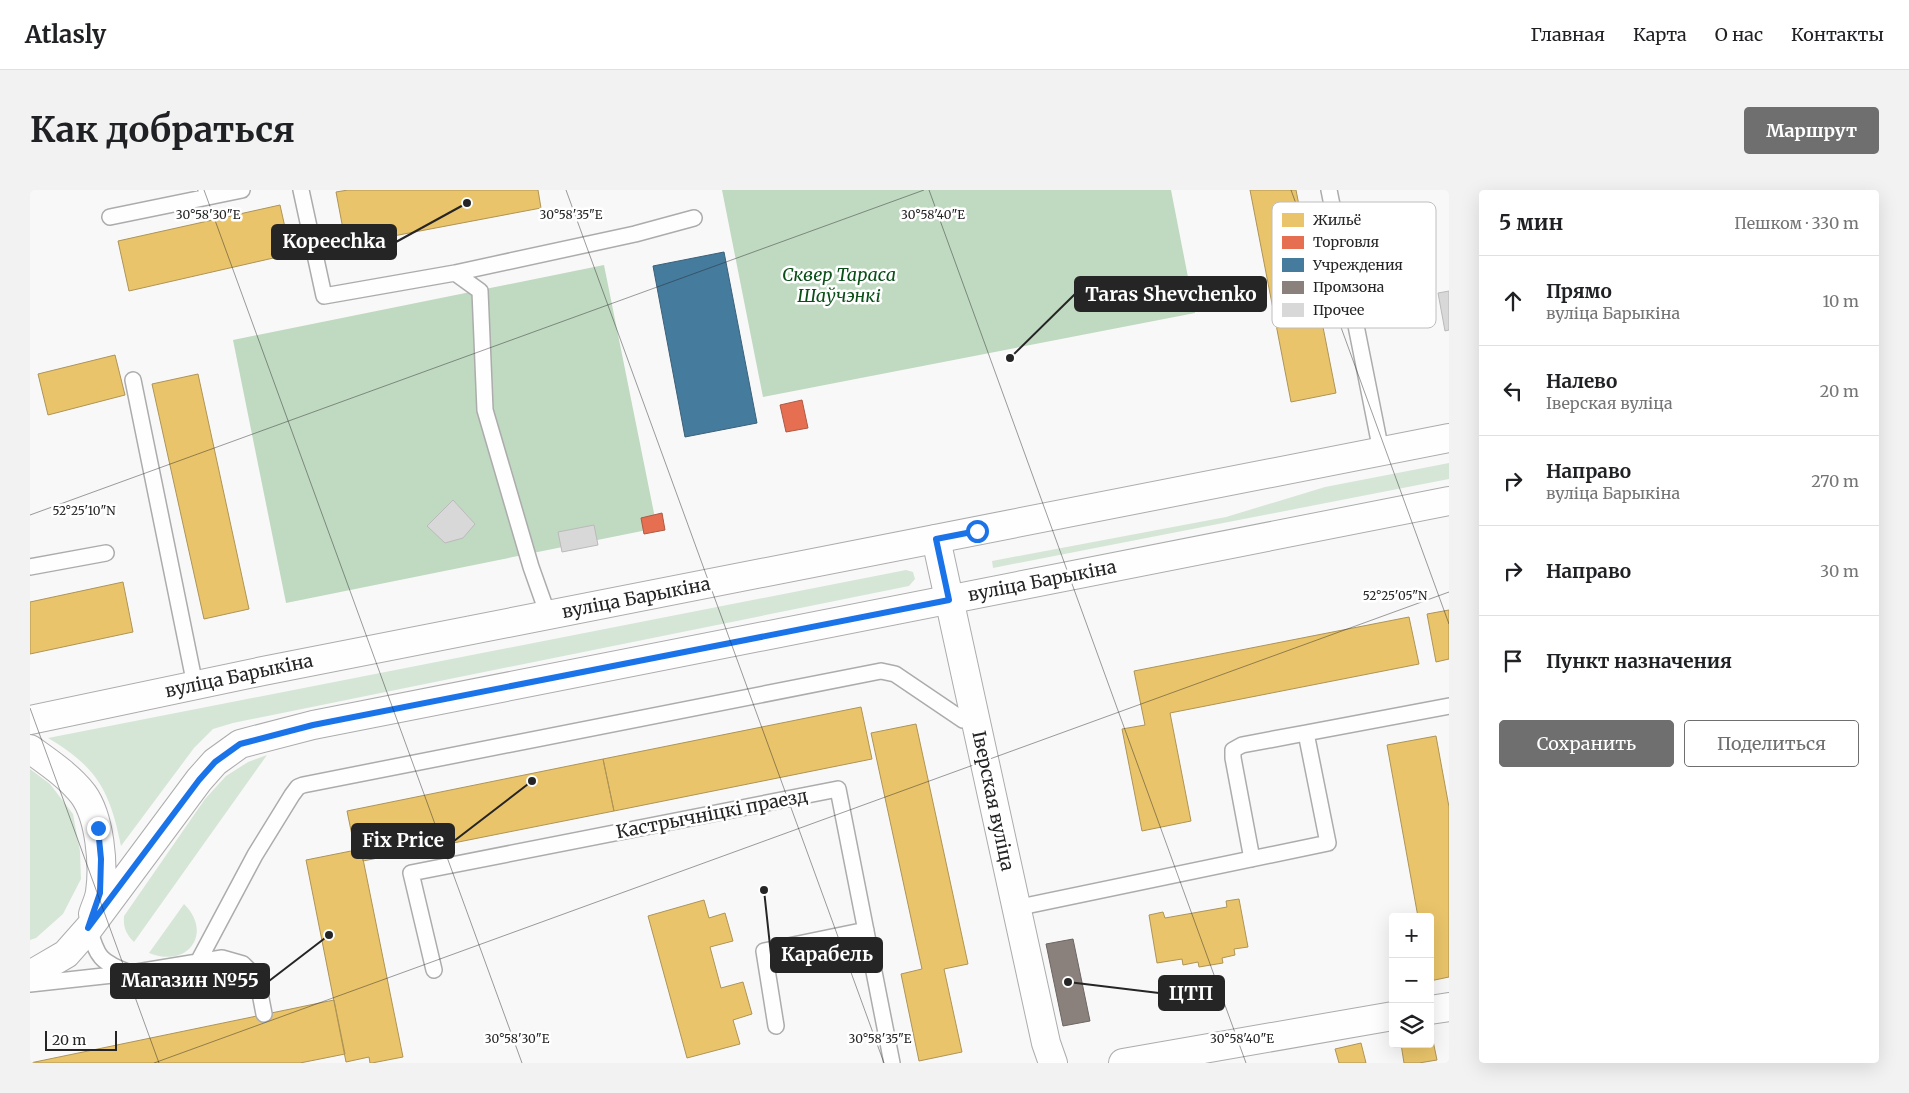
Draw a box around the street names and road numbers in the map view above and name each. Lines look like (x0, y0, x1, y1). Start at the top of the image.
street label: вуліца Барыкіна (966, 555, 1118, 606)
street label: вуліца Барыкіна (560, 572, 712, 623)
street label: вуліца Барыкіна (163, 649, 315, 702)
street label: Іверская вуліца (967, 729, 1020, 873)
street label: Кастрычніцкі праезд (614, 784, 810, 843)

